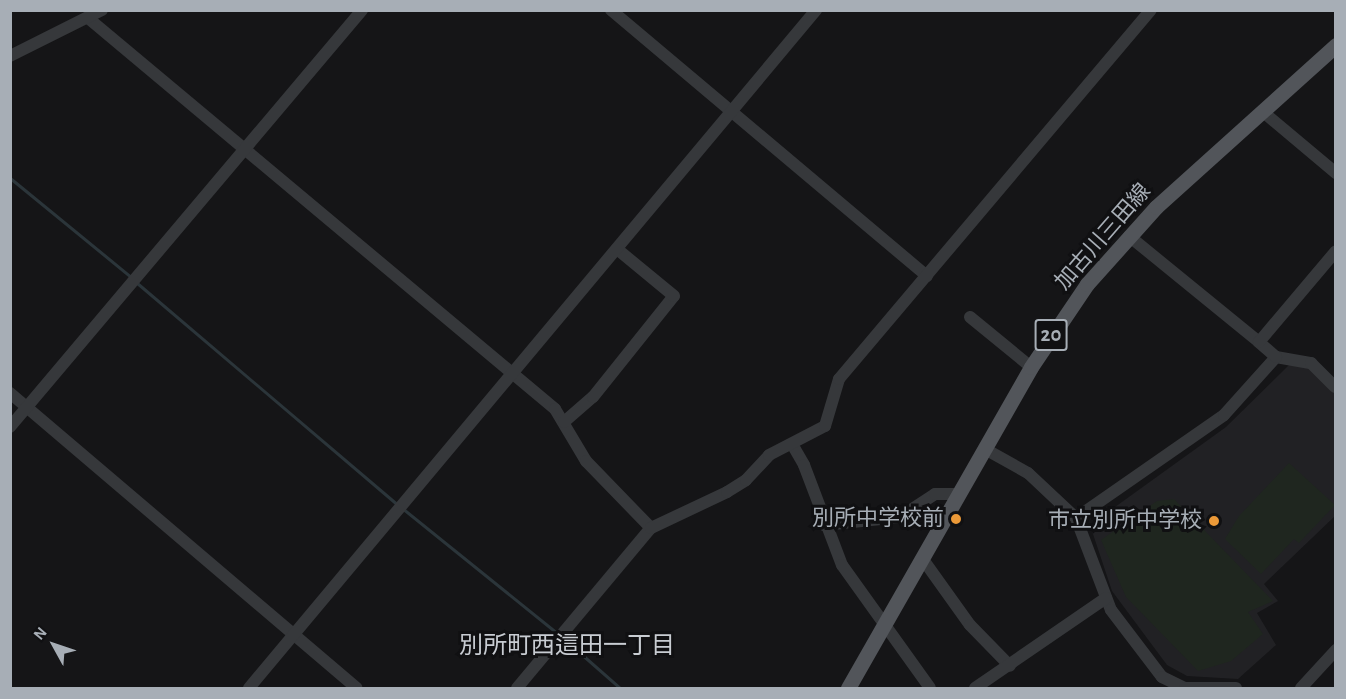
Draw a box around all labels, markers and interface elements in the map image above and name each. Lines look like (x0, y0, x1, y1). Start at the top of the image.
street label: 加古川三田線 (1050, 179, 1156, 295)
road number: 20 (1034, 317, 1068, 353)
place label: 別所中学校前 (812, 506, 944, 532)
place label: 市立別所中学校 (1048, 508, 1202, 534)
marker: 別所中学校前 (949, 512, 963, 526)
marker: 市立別所中学校 (1207, 514, 1221, 528)
north arrow (24, 615, 84, 675)
text: N (31, 624, 50, 643)
district label: 別所町西這田一丁目 (459, 633, 675, 661)

